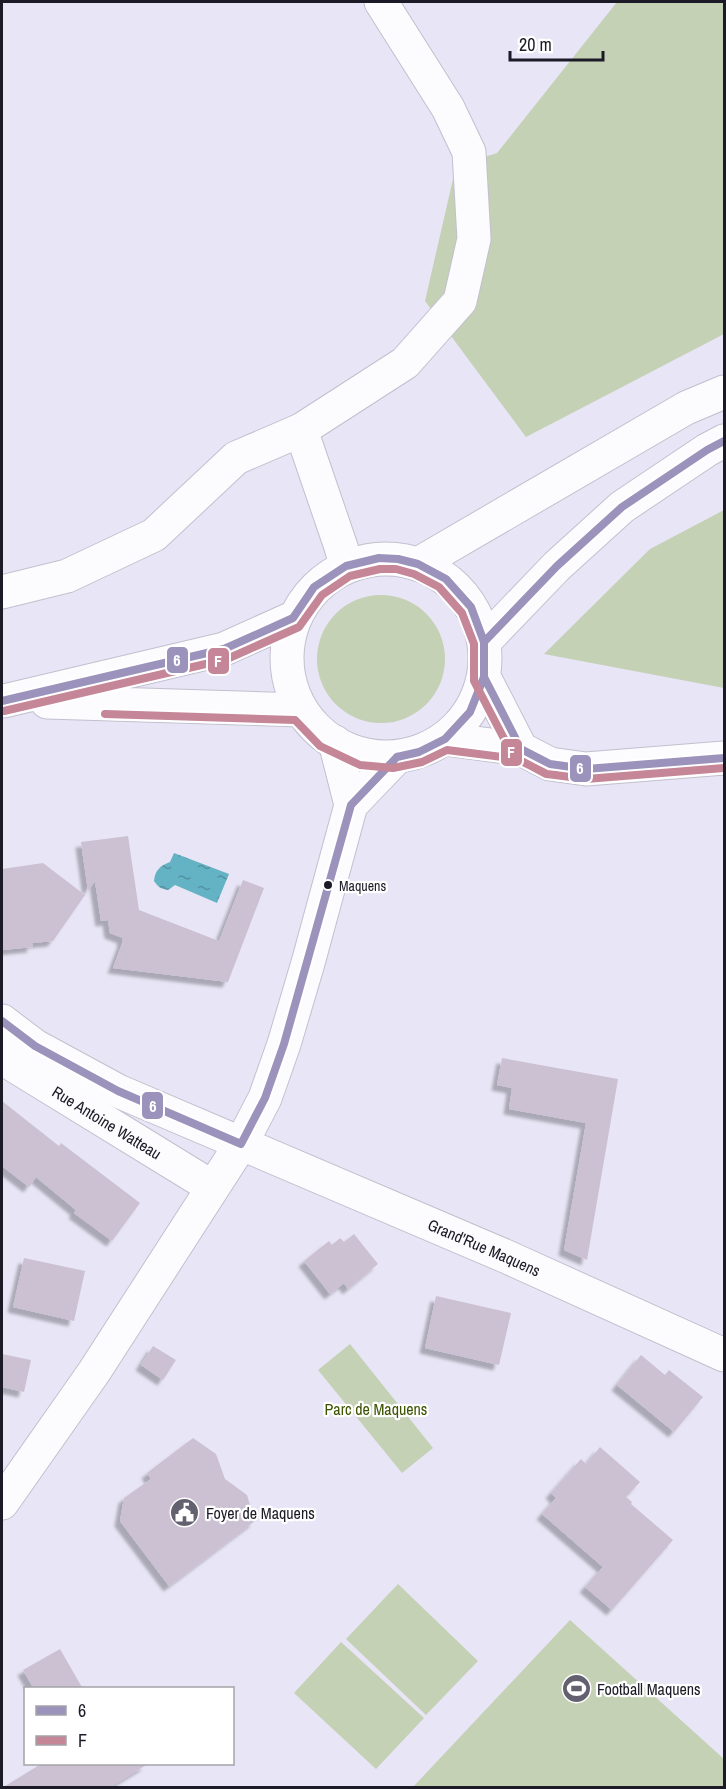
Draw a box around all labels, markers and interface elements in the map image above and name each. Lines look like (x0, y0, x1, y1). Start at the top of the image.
scale bar (510, 24, 603, 62)
text: 20 m (519, 32, 552, 57)
line badge: 6 (166, 646, 189, 674)
line badge: F (207, 647, 230, 675)
text: 6 (173, 649, 181, 671)
text: F (214, 650, 222, 672)
line badge: F (500, 738, 523, 767)
text: F (507, 741, 515, 763)
line badge: 6 (569, 754, 592, 783)
text: 6 (576, 757, 584, 779)
place label: Maquens (339, 877, 386, 895)
marker: Maquens (322, 879, 334, 891)
street label: Rue Antoine Watteau (48, 1080, 166, 1164)
line badge: 6 (141, 1091, 164, 1120)
text: 6 (149, 1095, 157, 1117)
street label: Grand'Rue Maquens (424, 1213, 544, 1282)
park label: Parc de Maquens (325, 1398, 427, 1420)
public building icon: Foyer de Maquens (169, 1497, 201, 1529)
place label: Foyer de Maquens (206, 1502, 315, 1524)
sports icon: Football Maquens (560, 1673, 592, 1705)
place label: Football Maquens (597, 1678, 701, 1700)
legend (24, 1687, 234, 1765)
text: 6 (78, 1698, 86, 1723)
text: F (78, 1728, 87, 1753)

